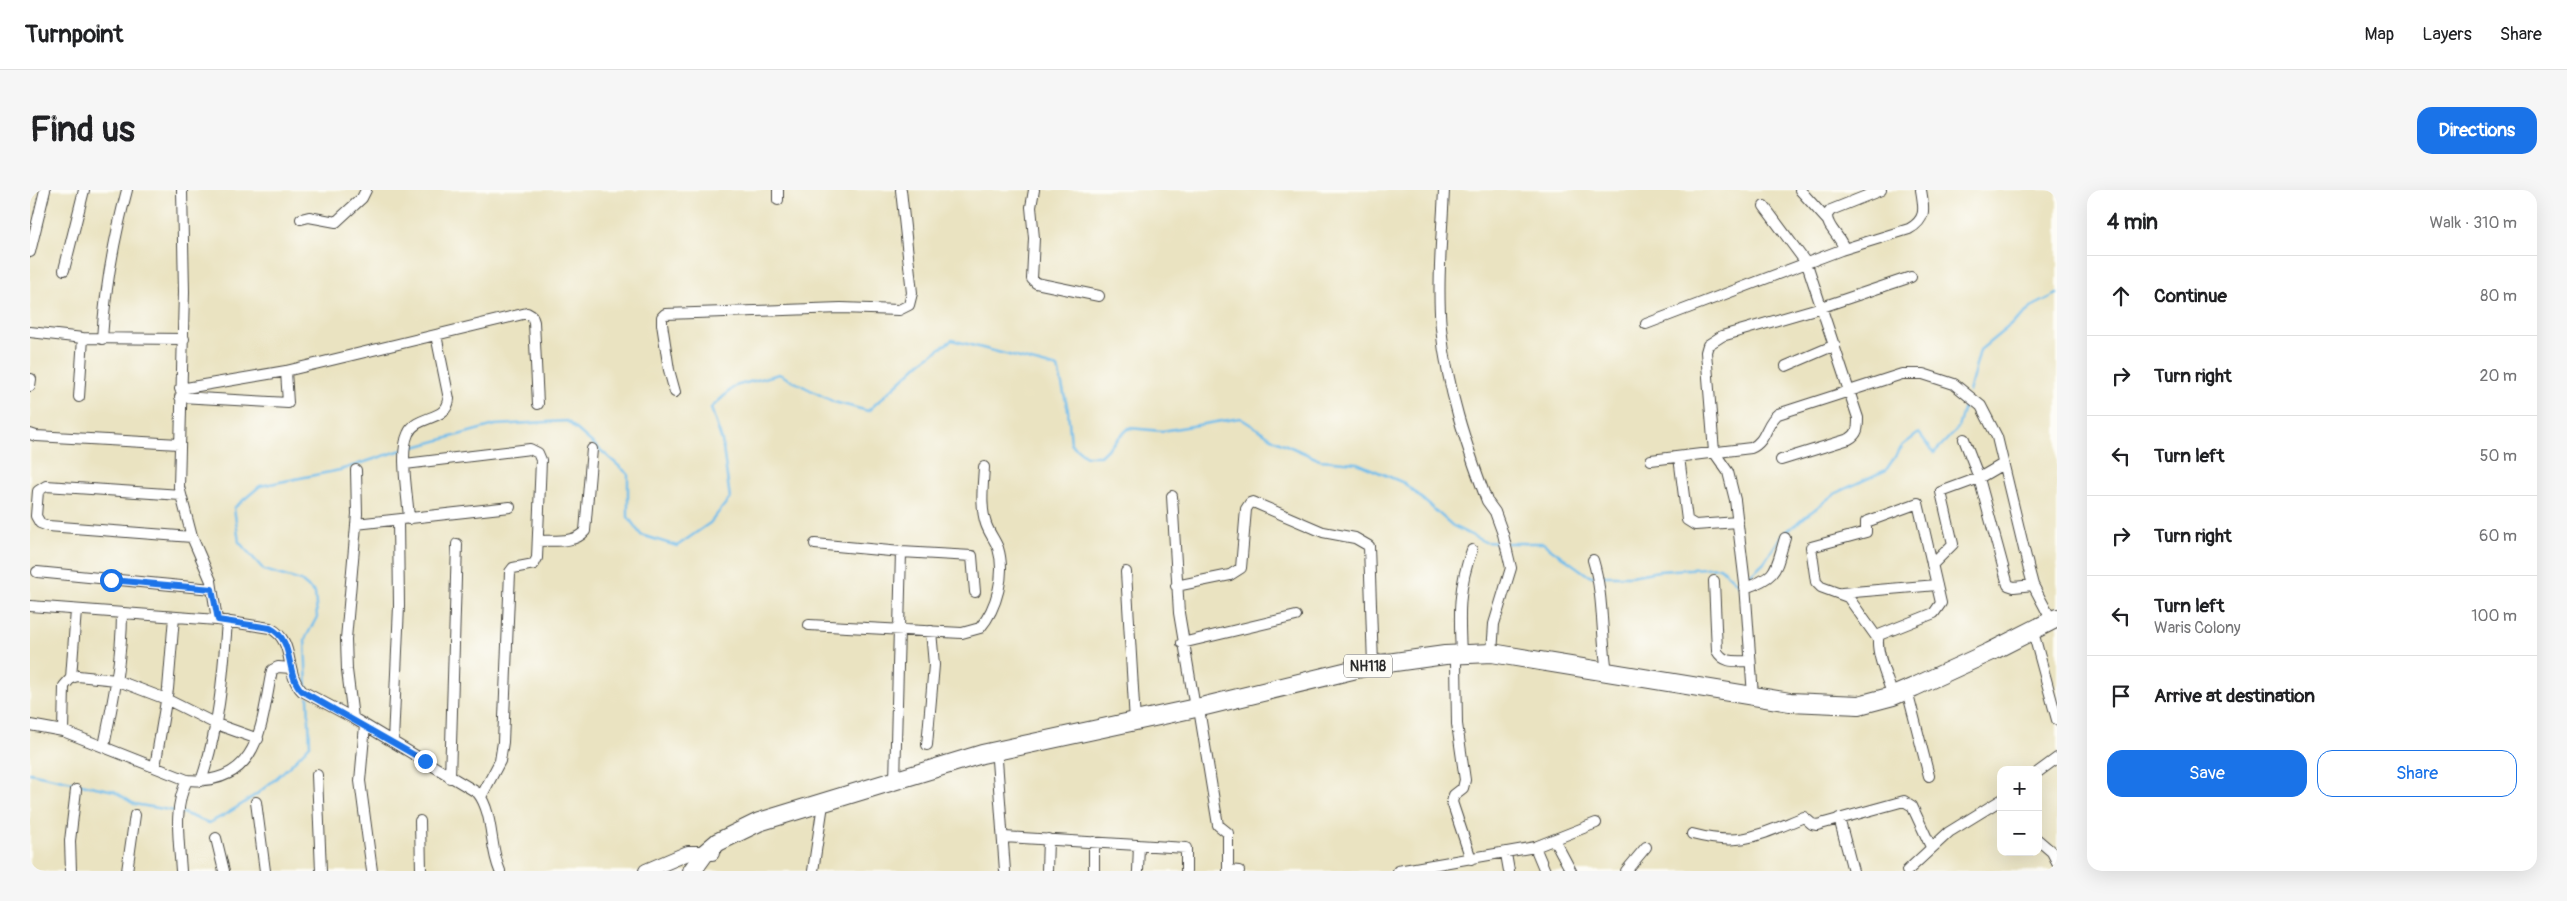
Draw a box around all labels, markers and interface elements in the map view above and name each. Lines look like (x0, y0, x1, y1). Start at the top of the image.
text: Turnpoint (25, 20, 123, 49)
text: Map (2365, 23, 2394, 46)
text: Layers (2422, 23, 2472, 46)
text: Share (2500, 23, 2542, 46)
button: Directions (2417, 107, 2537, 154)
text: Find us (30, 108, 135, 152)
text: 4 min (2107, 209, 2158, 236)
text: Walk · 310 m (2430, 213, 2517, 233)
icon: ahead (2107, 282, 2135, 310)
text: Continue (2154, 284, 2227, 308)
text: 80 m (2480, 286, 2517, 306)
icon: right (2107, 362, 2135, 390)
text: Turn right (2154, 364, 2232, 388)
text: 20 m (2479, 366, 2517, 386)
icon: left (2107, 442, 2135, 470)
text: Turn left (2154, 444, 2224, 468)
text: 50 m (2480, 446, 2517, 466)
icon: right (2107, 522, 2135, 550)
text: Turn right (2154, 524, 2232, 548)
text: 60 m (2479, 526, 2517, 546)
route start (100, 569, 123, 592)
text: Turn left (2154, 594, 2224, 618)
icon: left (2107, 602, 2135, 630)
text: 100 m (2471, 606, 2517, 626)
text: Waris Colony (2154, 618, 2241, 638)
road number: NH118 (1344, 654, 1392, 678)
icon: arrive (2107, 682, 2135, 710)
text: Arrive at destination (2154, 684, 2315, 708)
route end (414, 750, 437, 773)
button: Save (2107, 750, 2307, 797)
button: Share (2317, 750, 2517, 797)
map controls (1997, 766, 2042, 856)
button: + (1997, 766, 2042, 811)
button: − (1997, 811, 2042, 856)

